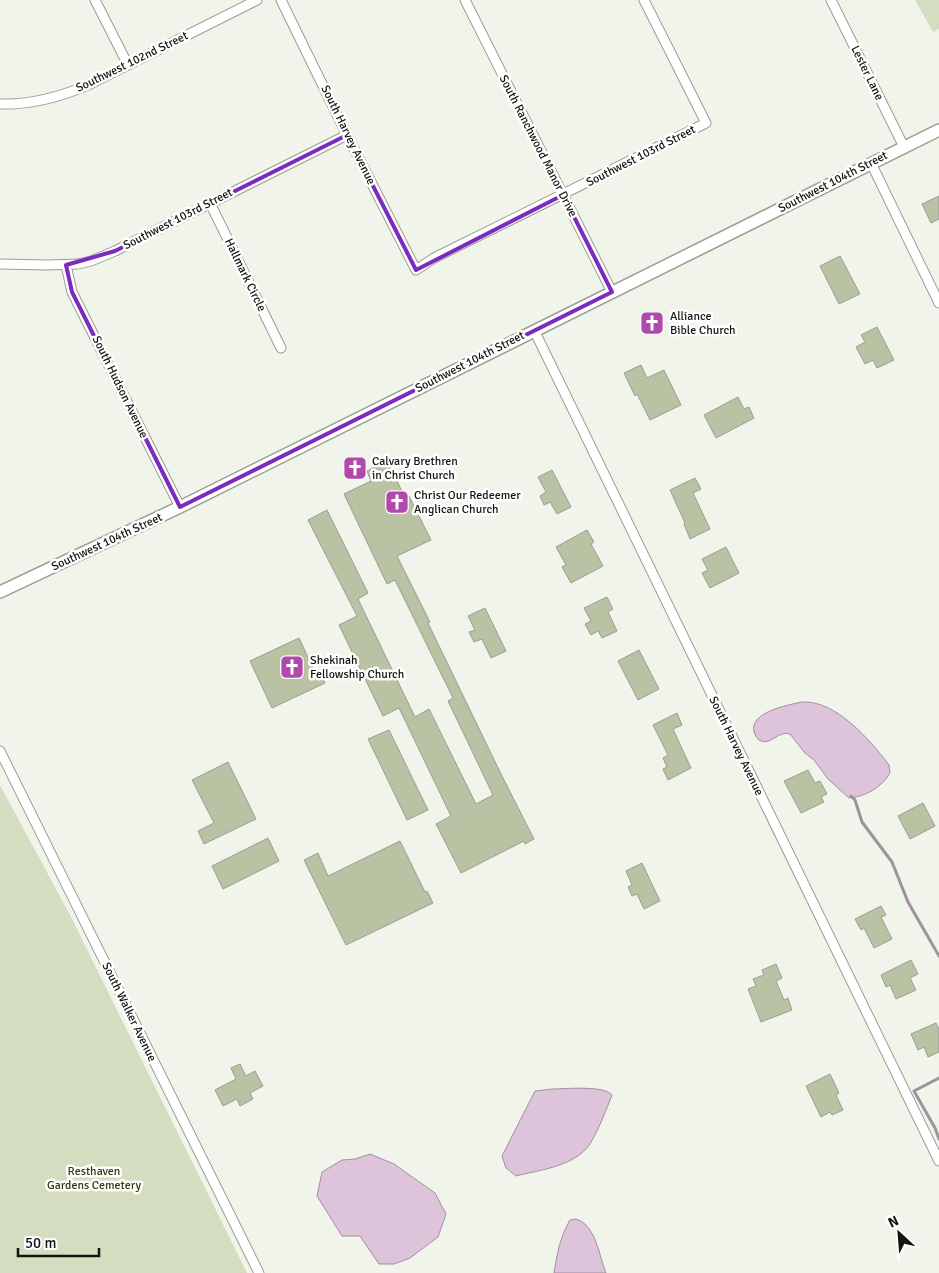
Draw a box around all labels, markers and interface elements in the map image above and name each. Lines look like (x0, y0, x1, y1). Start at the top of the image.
street label: Southwest 102nd Street (73, 28, 191, 96)
street label: Lester Lane (847, 43, 887, 103)
street label: South Ranchwood Manor Drive (496, 73, 580, 219)
street label: South Harvey Avenue (317, 83, 379, 187)
street label: Southwest 103rd Street (584, 122, 698, 190)
street label: Southwest 104th Street (776, 148, 890, 216)
street label: Southwest 103rd Street (121, 185, 235, 253)
street label: Hallmark Circle (221, 236, 269, 314)
place label: Alliance Bible Church (670, 309, 736, 338)
church icon: Alliance Bible Church (639, 310, 665, 336)
street label: Southwest 104th Street (413, 328, 527, 396)
street label: South Hudson Avenue (89, 333, 151, 441)
place label: Calvary Brethren in Christ Church (372, 454, 458, 483)
church icon: Calvary Brethren in Christ Church (342, 455, 368, 481)
place label: Christ Our Redeemer Anglican Church (414, 488, 521, 517)
church icon: Christ Our Redeemer Anglican Church (384, 489, 410, 515)
street label: Southwest 104th Street (49, 510, 165, 574)
place label: Shekinah Fellowship Church (310, 653, 404, 682)
church icon: Shekinah Fellowship Church (279, 654, 305, 680)
street label: South Harvey Avenue (705, 694, 767, 798)
street label: South Walker Avenue (98, 960, 160, 1064)
park label: Resthaven Gardens Cemetery (47, 1164, 141, 1193)
north arrow (874, 1208, 924, 1258)
text: N (885, 1212, 902, 1232)
scale bar (18, 1226, 99, 1258)
text: 50 m (25, 1234, 56, 1252)

